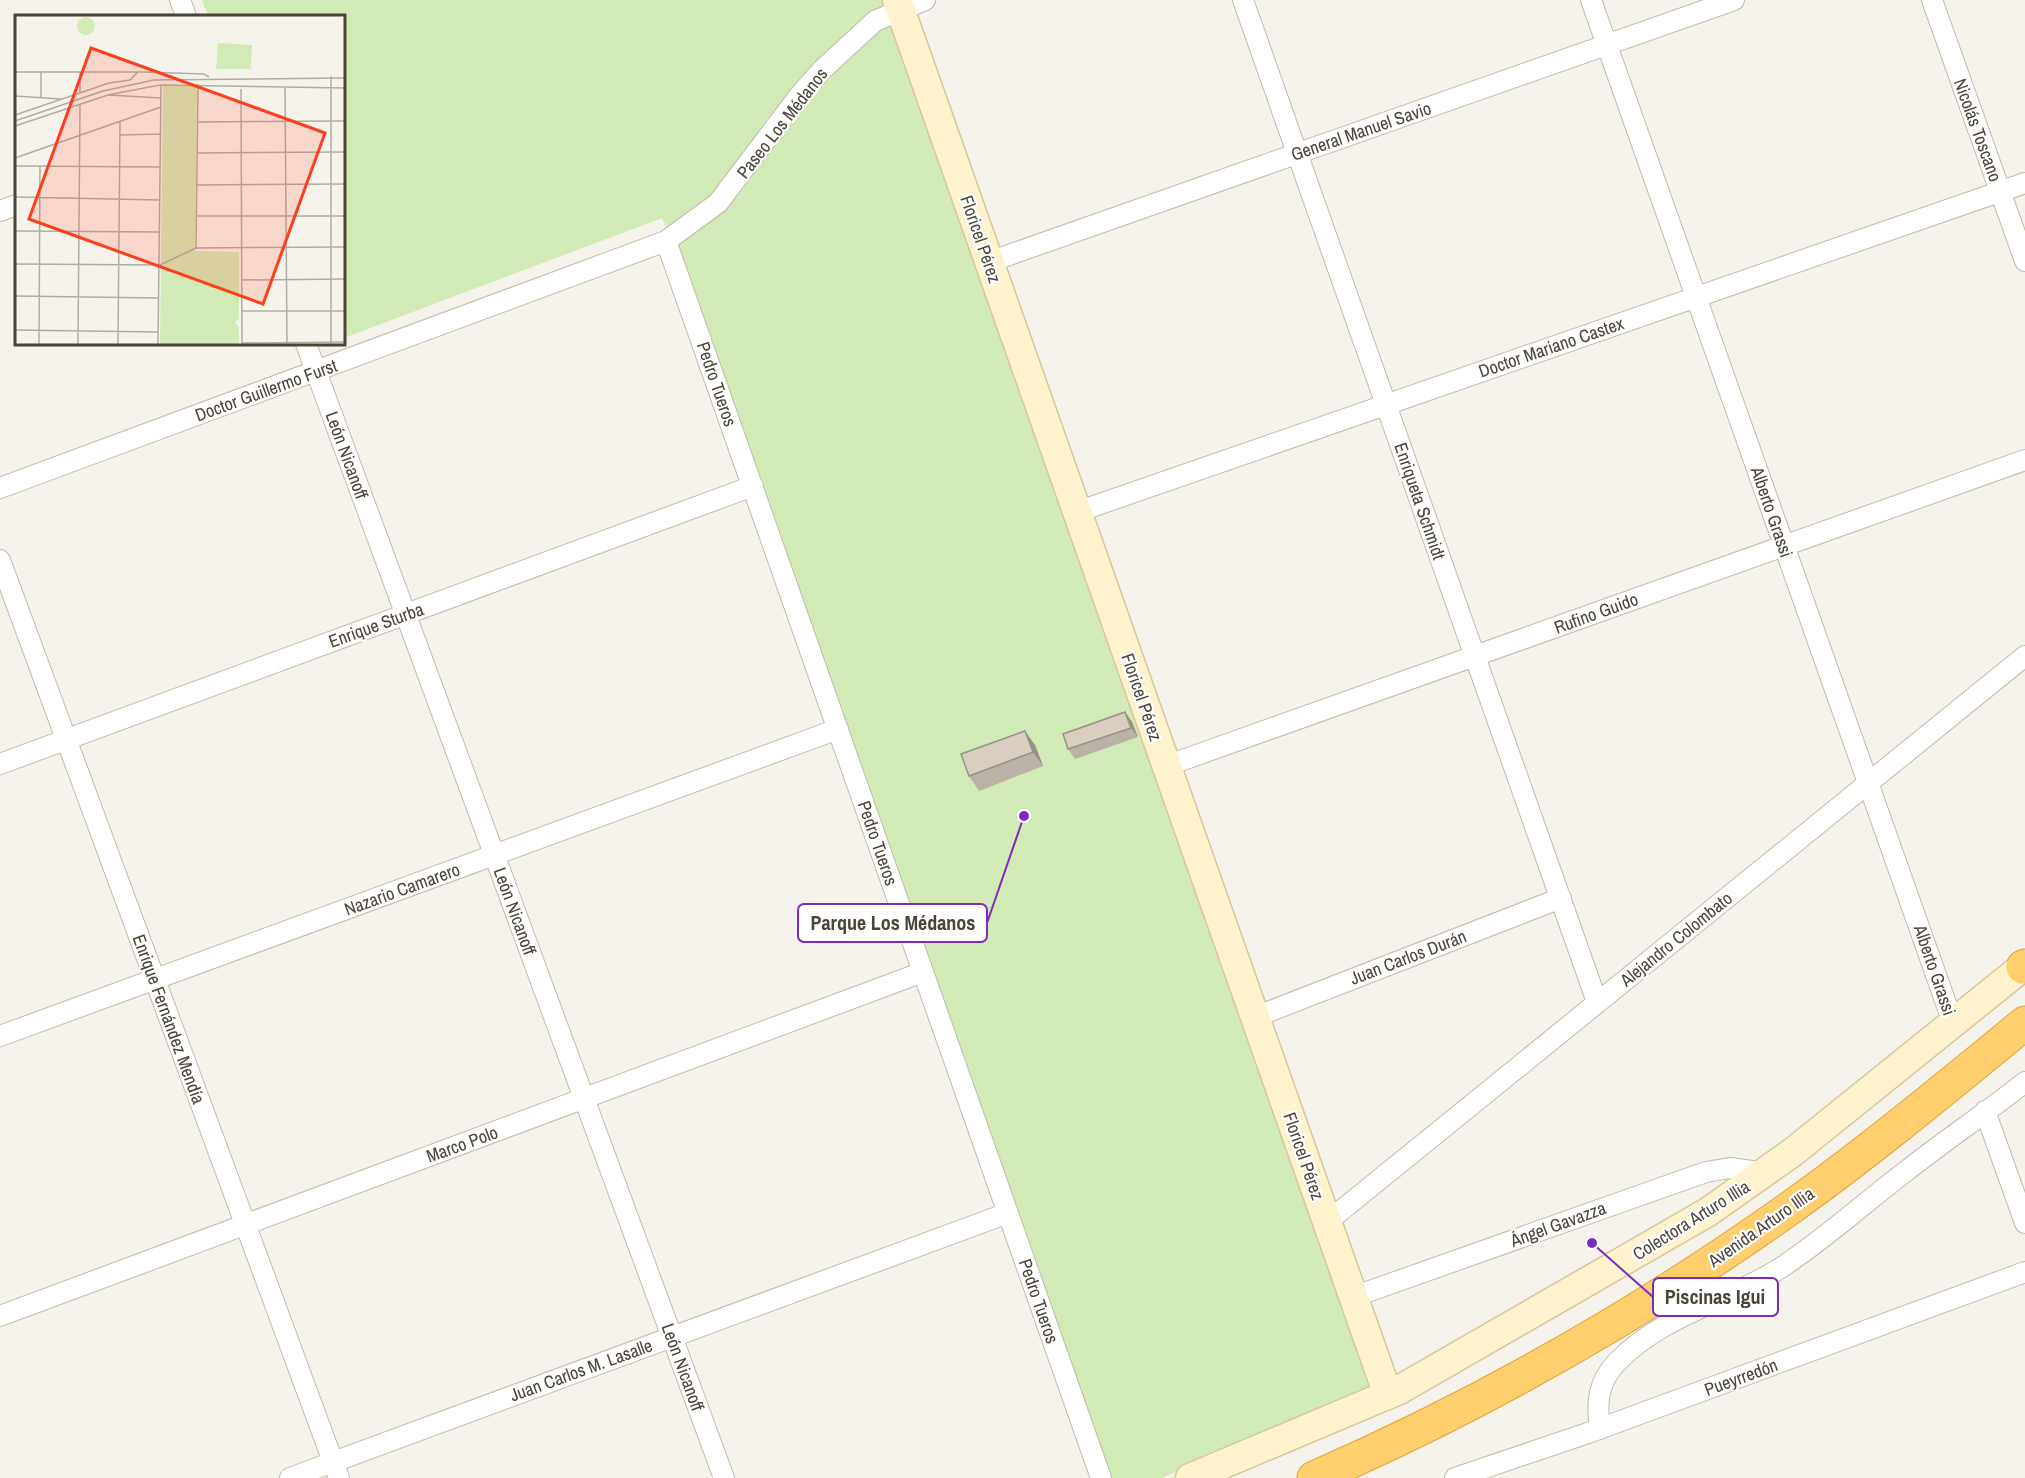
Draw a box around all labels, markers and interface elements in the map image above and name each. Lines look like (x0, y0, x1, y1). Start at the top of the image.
inset map (15, 15, 345, 345)
street label: Paseo Los Médanos (731, 62, 833, 184)
street label: Nicolás Toscano (1948, 75, 2008, 185)
street label: General Manuel Savio (1287, 95, 1435, 167)
street label: Floricel Pérez (954, 192, 1008, 286)
street label: Doctor Mariano Castex (1475, 310, 1627, 384)
street label: Pedro Tueros (691, 338, 743, 430)
street label: Doctor Guillermo Furst (192, 353, 340, 427)
street label: León Nicanoff (320, 408, 374, 502)
street label: Enriqueta Schmidt (1388, 439, 1452, 563)
street label: Alberto Grassi (1744, 462, 1799, 561)
street label: Rufino Guido (1550, 586, 1642, 640)
street label: Enrique Sturba (325, 596, 427, 654)
street label: Floricel Pérez (1115, 650, 1169, 744)
street label: Pedro Tueros (852, 797, 904, 889)
street label: Nazario Camarero (341, 856, 463, 922)
street label: León Nicanoff (488, 864, 542, 958)
street label: Alejandro Colombato (1614, 886, 1737, 993)
callout: Parque Los Médanos (798, 904, 987, 942)
text: Parque Los Médanos (811, 909, 975, 936)
street label: Alberto Grassi (1907, 920, 1962, 1019)
street label: Juan Carlos Durán (1346, 923, 1470, 991)
street label: Enrique Fernández Mendía (127, 931, 211, 1107)
street label: Floricel Pérez (1277, 1109, 1331, 1203)
street label: Marco Polo (423, 1119, 501, 1169)
street label: Colectora Arturo Illia (1628, 1174, 1754, 1266)
street label: Avenida Arturo Illia (1702, 1181, 1819, 1274)
street label: Ángel Gavazza (1506, 1195, 1609, 1253)
street label: Pedro Tueros (1013, 1255, 1065, 1347)
callout: Piscinas Igui (1653, 1278, 1778, 1316)
text: Piscinas Igui (1665, 1283, 1765, 1310)
street label: León Nicanoff (656, 1320, 710, 1414)
street label: Juan Carlos M. Lasalle (506, 1333, 656, 1407)
street label: Pueyrredón (1701, 1352, 1781, 1402)

